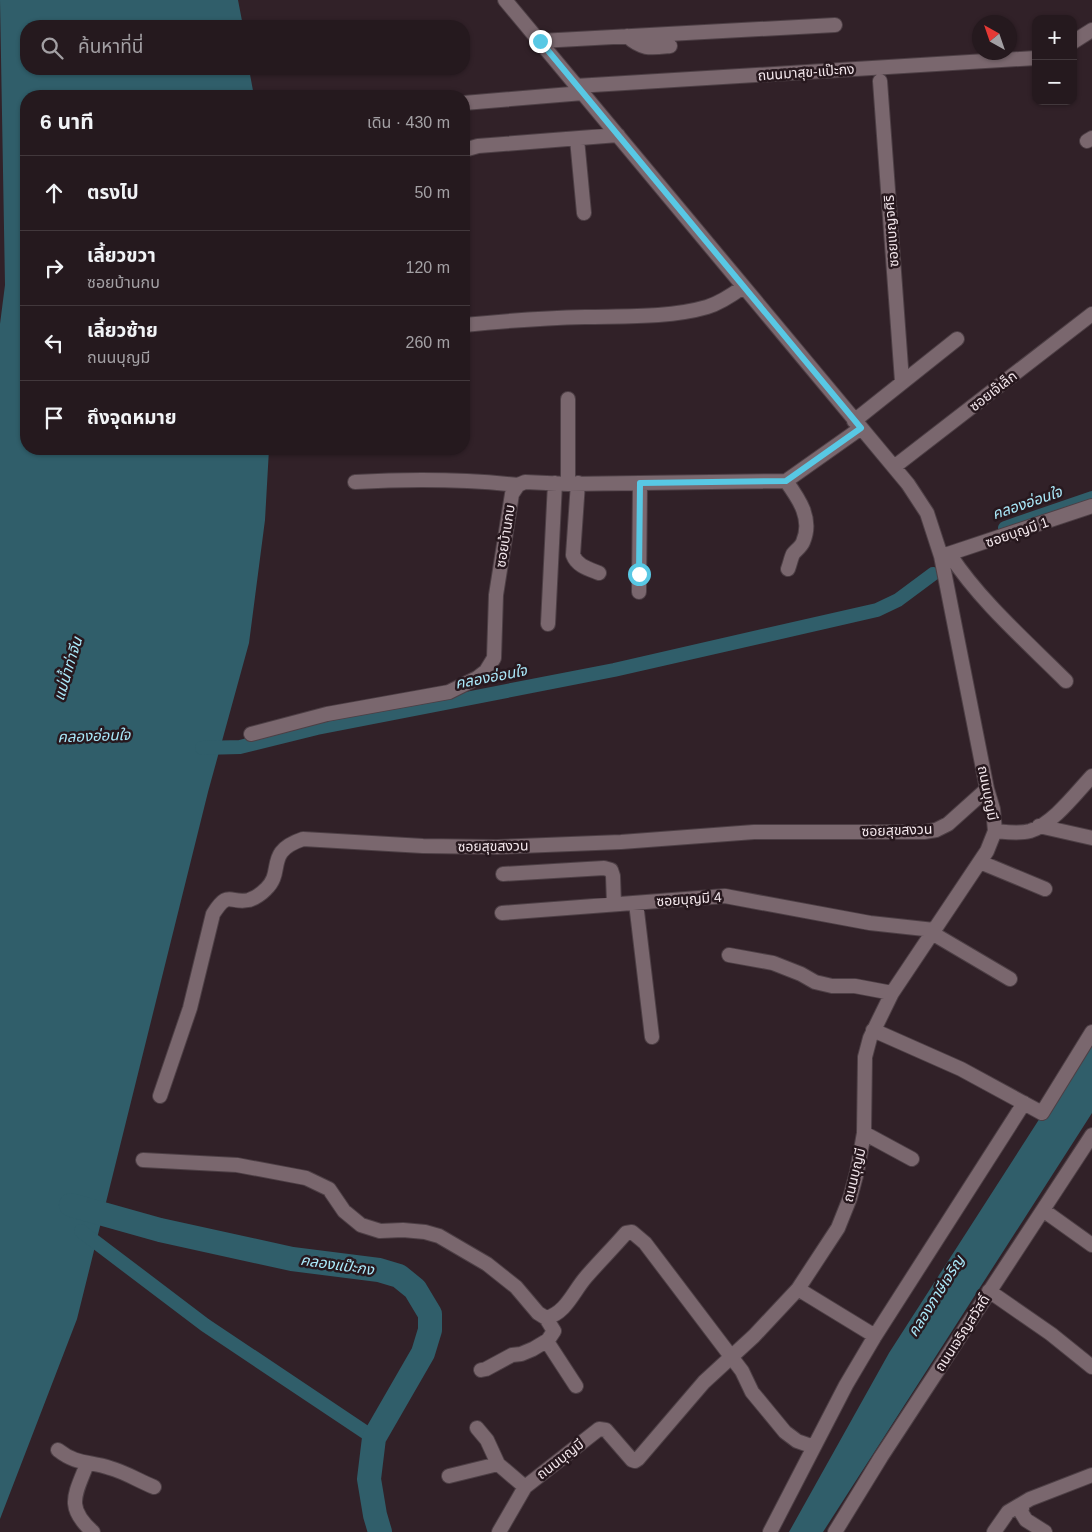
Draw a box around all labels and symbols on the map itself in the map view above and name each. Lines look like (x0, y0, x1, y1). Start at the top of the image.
north arrow (972, 15, 1017, 60)
route end (529, 30, 552, 53)
street label: ถนนมาสุข-แป๊ะกง (757, 61, 855, 84)
street label: ซอยเบญจศิริ (880, 194, 902, 268)
street label: ซอยเจ๊เล็ก (966, 368, 1020, 414)
water label: คลองอ่อนใจ (990, 482, 1065, 522)
street label: ซอยบ้านกบ (492, 503, 518, 569)
street label: ซอยบุญมี 1 (983, 514, 1051, 551)
route start (628, 563, 651, 586)
water label: แม่น้ำท่าจีน (48, 634, 85, 703)
water label: คลองอ่อนใจ (454, 661, 529, 692)
water label: คลองอ่อนใจ (57, 726, 132, 745)
street label: ถนนบุญมี (974, 764, 1001, 822)
street label: ซอยสุขสงวน (861, 821, 933, 840)
street label: ซอยสุขสงวน (457, 837, 529, 856)
street label: ซอยบุญมี 4 (656, 889, 723, 910)
street label: ถนนบุญมี (840, 1146, 869, 1204)
water label: คลองแป๊ะกง (299, 1251, 376, 1278)
water label: คลองภาษีเจริญ (904, 1251, 968, 1339)
street label: ถนนเจริญสวัสดิ์ (931, 1292, 993, 1374)
street label: ถนนบุญมี (533, 1436, 587, 1483)

